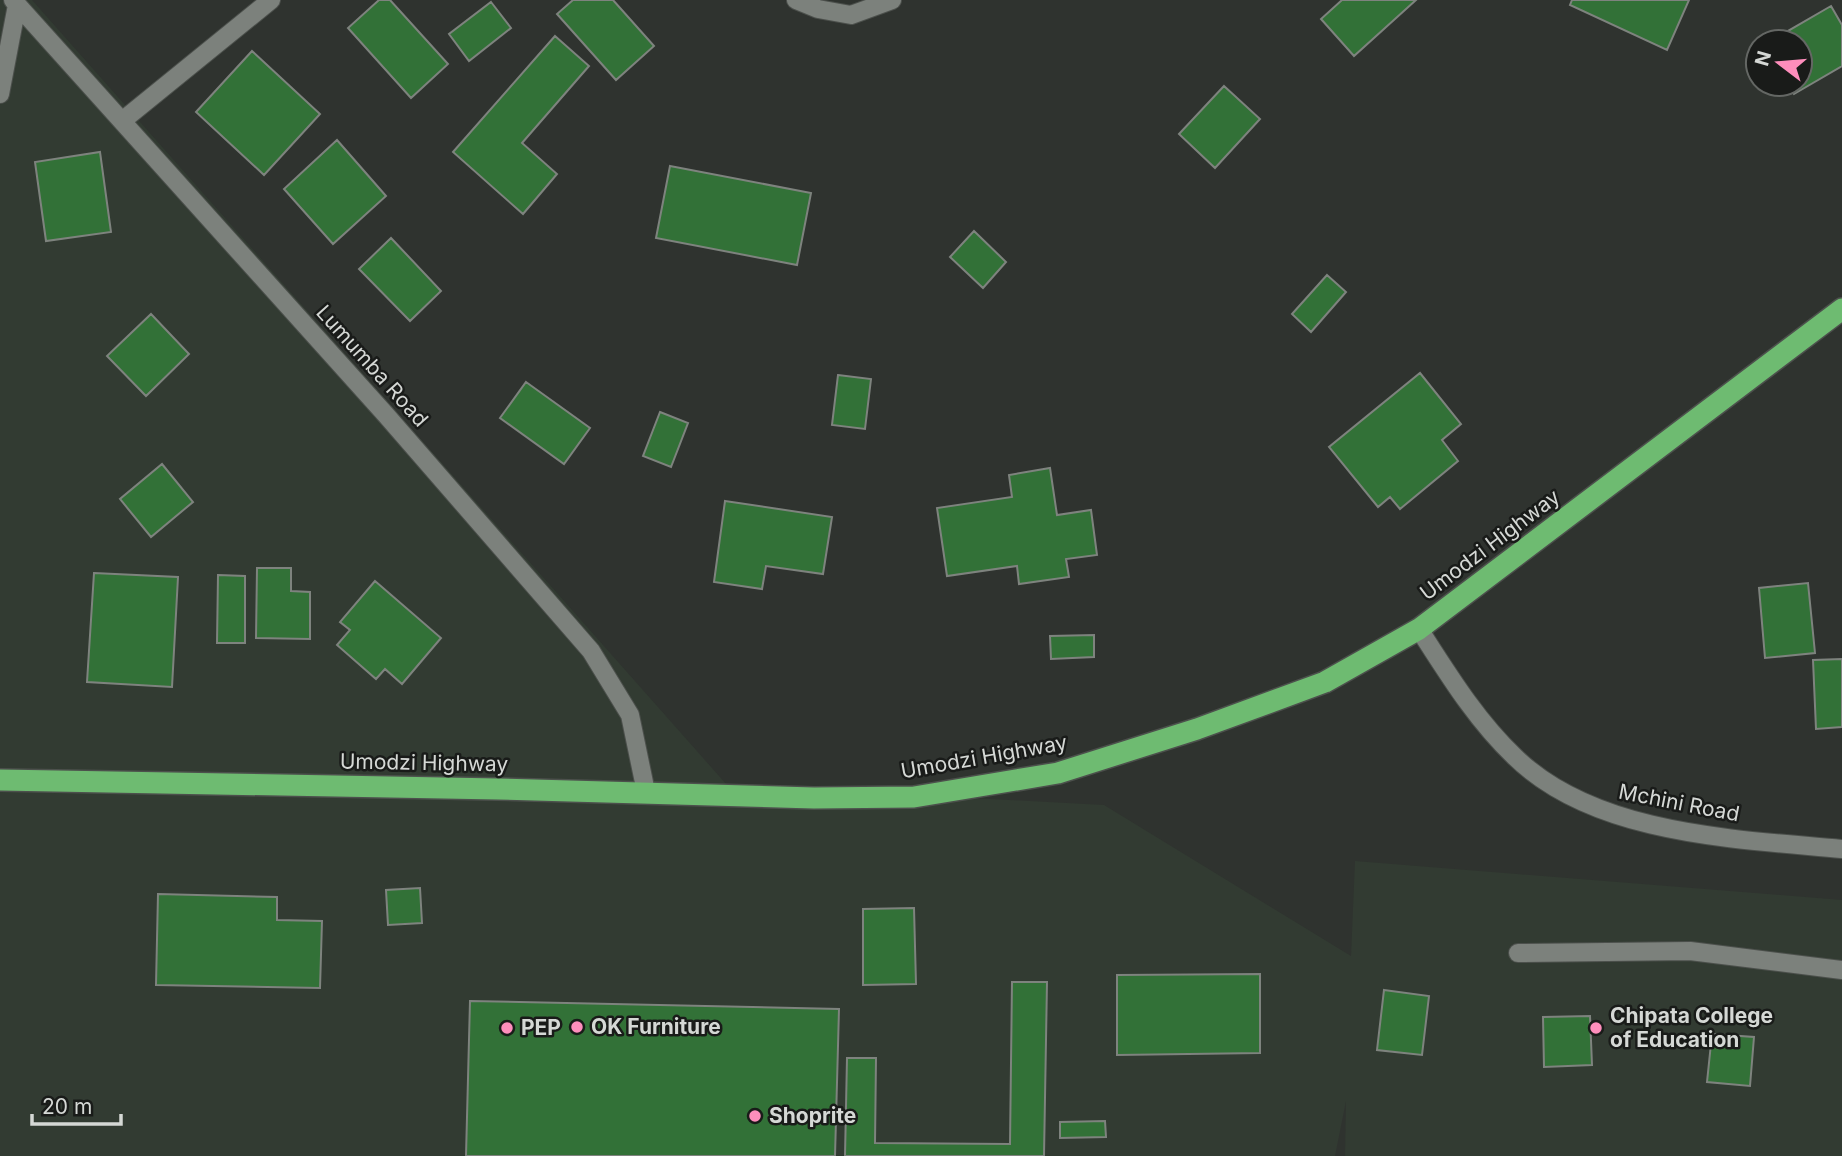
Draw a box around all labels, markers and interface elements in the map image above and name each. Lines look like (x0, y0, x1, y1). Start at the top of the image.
north arrow (1744, 28, 1814, 98)
text: N (1750, 48, 1776, 69)
street label: Lumumba Road (311, 300, 433, 432)
street label: Umodzi Highway (1415, 484, 1565, 605)
street label: Umodzi Highway (899, 730, 1069, 783)
street label: Umodzi Highway (340, 749, 509, 776)
street label: Mchini Road (1617, 779, 1742, 826)
place label: Chipata College of Education (1610, 1003, 1773, 1052)
place label: OK Furniture (591, 1014, 721, 1039)
place label: PEP (521, 1015, 561, 1040)
marker: OK Furniture (569, 1019, 585, 1035)
marker: PEP (499, 1020, 515, 1036)
marker: Chipata College of Education (1588, 1020, 1604, 1036)
scale bar (32, 1082, 121, 1126)
text: 20 m (42, 1094, 92, 1119)
place label: Shoprite (769, 1103, 856, 1128)
marker: Shoprite (747, 1108, 763, 1124)

